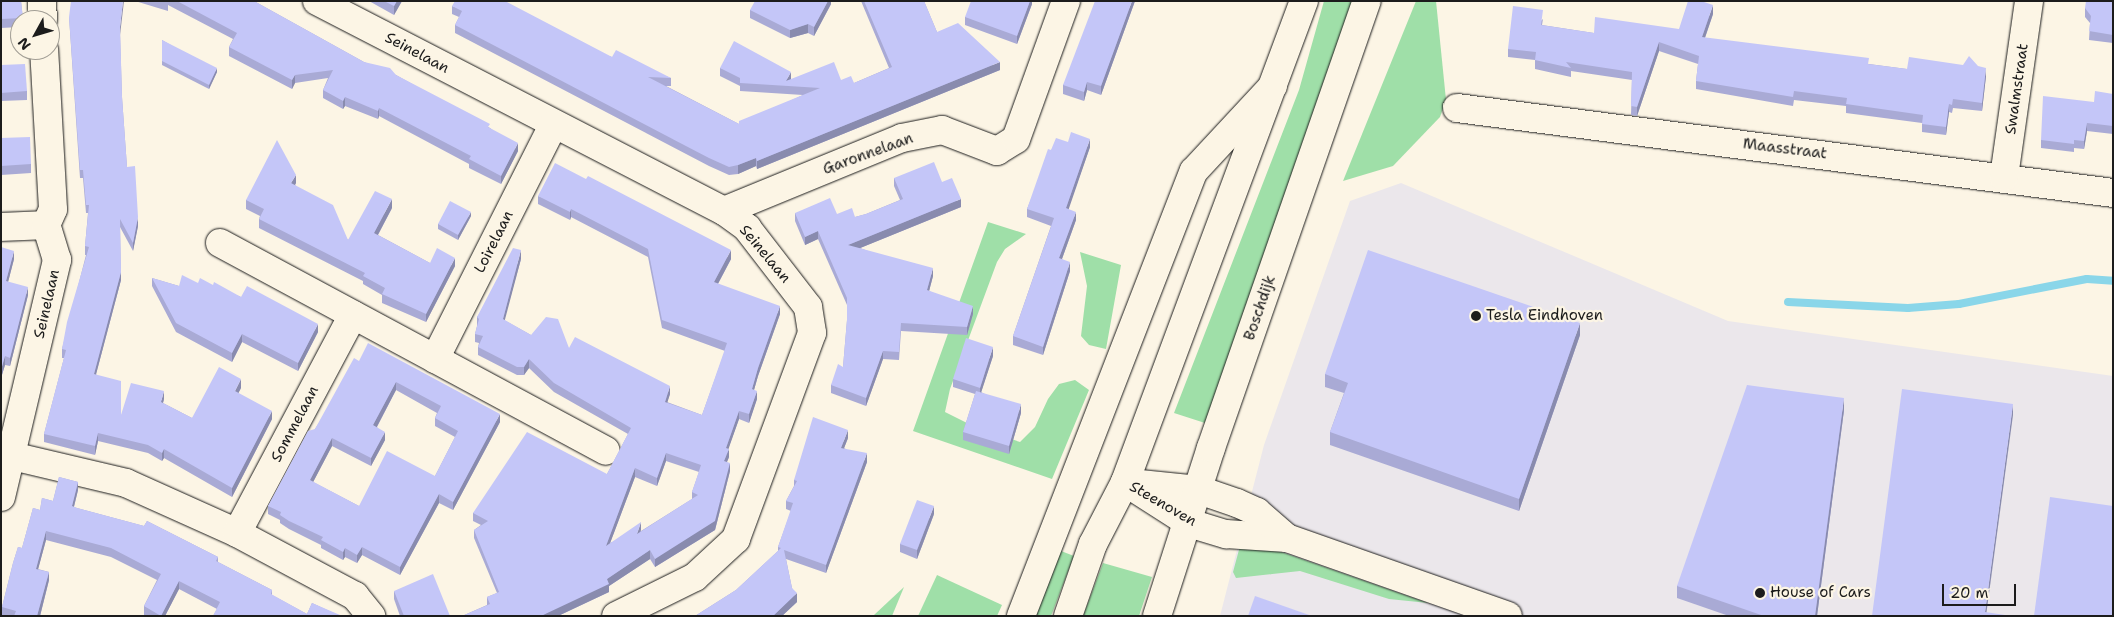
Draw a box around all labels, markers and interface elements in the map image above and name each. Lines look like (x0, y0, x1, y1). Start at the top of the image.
north arrow (10, 10, 60, 60)
street label: Seinelaan (382, 29, 452, 77)
text: N (14, 34, 35, 54)
street label: Swalmstraat (2002, 42, 2032, 136)
street label: Garonnelaan (820, 129, 916, 179)
street label: Maasstraat (1742, 135, 1828, 163)
street label: Loirelaan (471, 208, 517, 276)
street label: Seinelaan (736, 221, 794, 287)
street label: Seinelaan (30, 268, 64, 340)
street label: Boschdijk (1240, 273, 1280, 343)
place label: Tesla Eindhoven (1486, 307, 1603, 325)
marker: Tesla Eindhoven (1470, 310, 1482, 322)
street label: Sommelaan (267, 383, 323, 465)
street label: Steenoven (1126, 478, 1200, 530)
scale bar (1944, 574, 2018, 606)
text: 20 m (1950, 583, 1989, 603)
place label: House of Cars (1770, 584, 1871, 602)
marker: House of Cars (1754, 587, 1766, 599)

